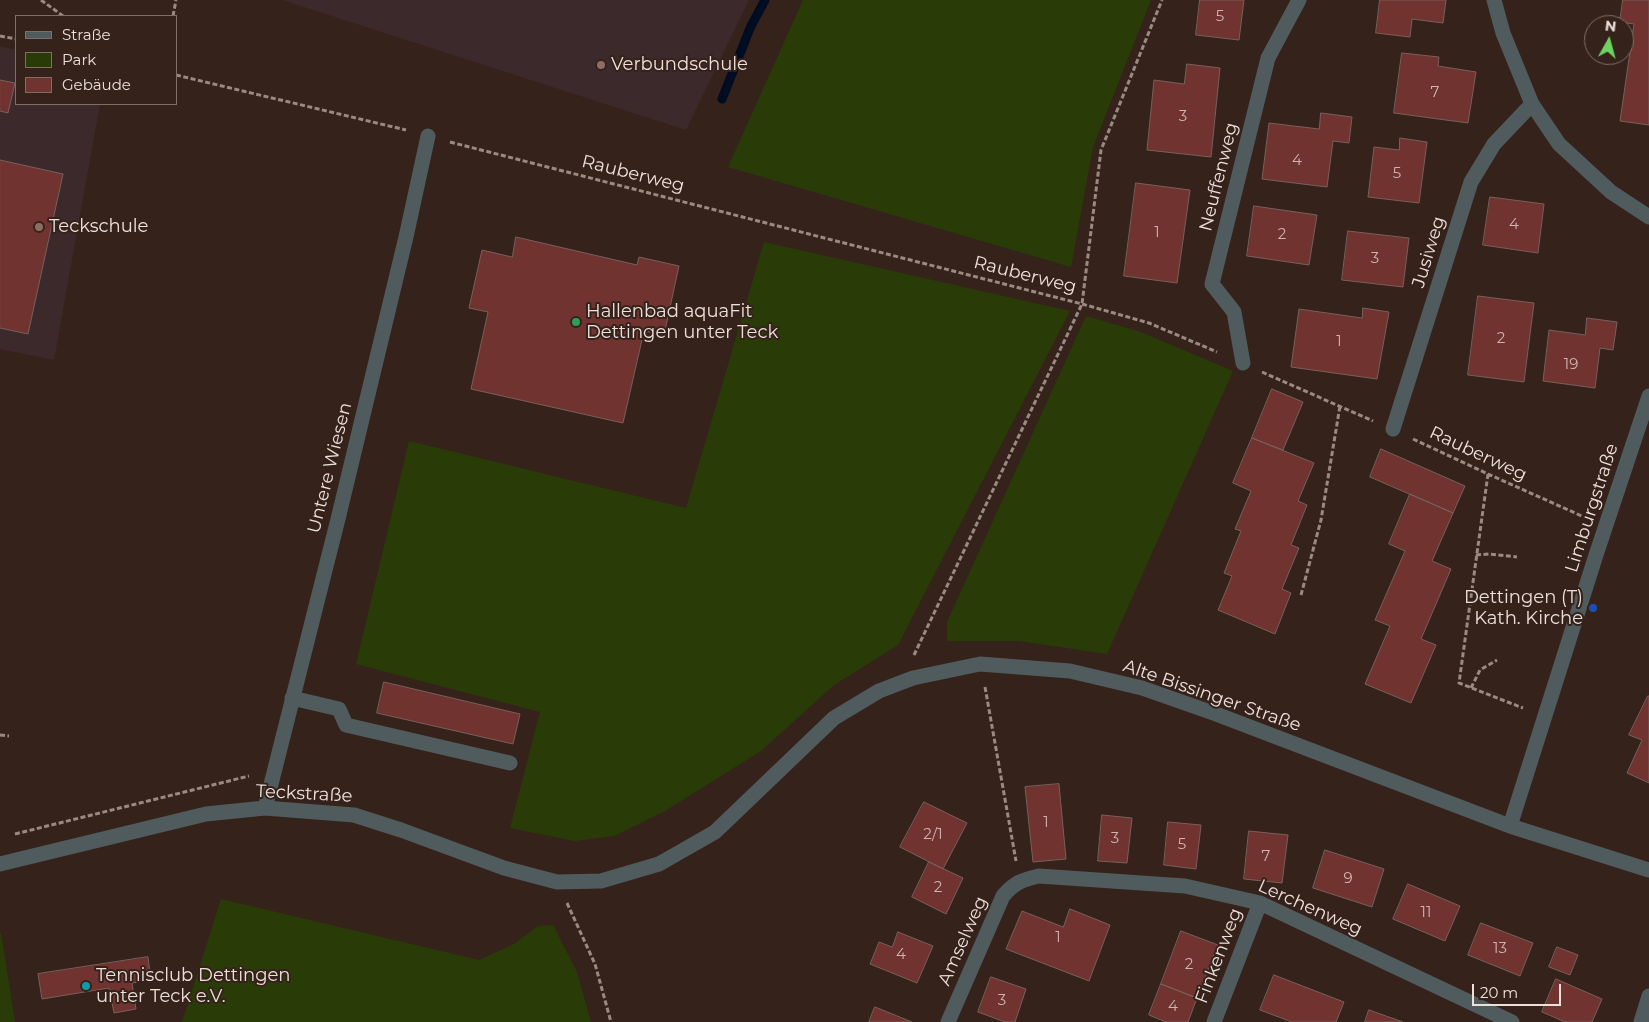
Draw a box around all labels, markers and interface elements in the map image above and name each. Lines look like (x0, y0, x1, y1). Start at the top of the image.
house number: 5 (1216, 8, 1224, 26)
legend (15, 15, 178, 105)
north arrow (1584, 15, 1634, 65)
text: N (1604, 16, 1617, 36)
text: Straße (62, 25, 111, 44)
text: Park (62, 50, 96, 69)
place label: Verbundschule (611, 54, 748, 76)
marker: Verbundschule (595, 59, 607, 71)
text: Gebäude (62, 75, 131, 94)
house number: 7 (1431, 84, 1439, 102)
house number: 3 (1179, 108, 1187, 126)
street label: Neuffenweg (1195, 120, 1243, 234)
street label: Rauberweg (579, 151, 687, 197)
house number: 4 (1292, 152, 1302, 170)
house number: 5 (1393, 165, 1401, 183)
street label: Jusiweg (1408, 214, 1450, 290)
place label: Teckschule (49, 216, 148, 238)
house number: 4 (1509, 216, 1519, 234)
marker: Teckschule (33, 221, 45, 233)
house number: 1 (1154, 224, 1160, 242)
house number: 2 (1278, 226, 1286, 244)
house number: 3 (1371, 250, 1379, 268)
street label: Rauberweg (971, 252, 1079, 298)
place label: Hallenbad aquaFit Dettingen unter Teck (586, 301, 778, 344)
marker: Hallenbad aquaFit Dettingen unter Teck (570, 316, 582, 328)
house number: 2 (1497, 330, 1505, 348)
house number: 1 (1336, 333, 1342, 351)
house number: 19 (1564, 356, 1578, 374)
street label: Untere Wiesen (303, 400, 357, 536)
street label: Rauberweg (1426, 422, 1530, 486)
street label: Limburgstraße (1561, 441, 1623, 575)
place label: Dettingen (T) Kath. Kirche (1464, 587, 1583, 630)
marker: Dettingen (T) Kath. Kirche (1587, 602, 1599, 614)
street label: Alte Bissinger Straße (1120, 655, 1304, 737)
street label: Teckstraße (255, 781, 353, 807)
house number: 1 (1043, 814, 1049, 832)
house number: 2/1 (923, 826, 943, 844)
house number: 3 (1111, 830, 1119, 848)
house number: 5 (1178, 836, 1186, 854)
house number: 7 (1262, 848, 1270, 866)
house number: 9 (1343, 870, 1353, 888)
street label: Lerchenweg (1254, 875, 1366, 941)
house number: 2 (934, 879, 942, 897)
street label: Amselweg (934, 893, 992, 989)
house number: 11 (1421, 904, 1431, 922)
street label: Finkenweg (1191, 905, 1247, 1007)
house number: 1 (1055, 929, 1061, 947)
house number: 13 (1493, 940, 1507, 958)
house number: 4 (896, 946, 906, 964)
house number: 2 (1185, 956, 1193, 974)
place label: Tennisclub Dettingen unter Teck e.V. (96, 965, 291, 1008)
scale bar (1474, 974, 1563, 1006)
marker: Tennisclub Dettingen unter Teck e.V. (80, 980, 92, 992)
text: 20 m (1480, 983, 1518, 1002)
house number: 3 (998, 992, 1006, 1010)
house number: 4 (1168, 998, 1178, 1016)

